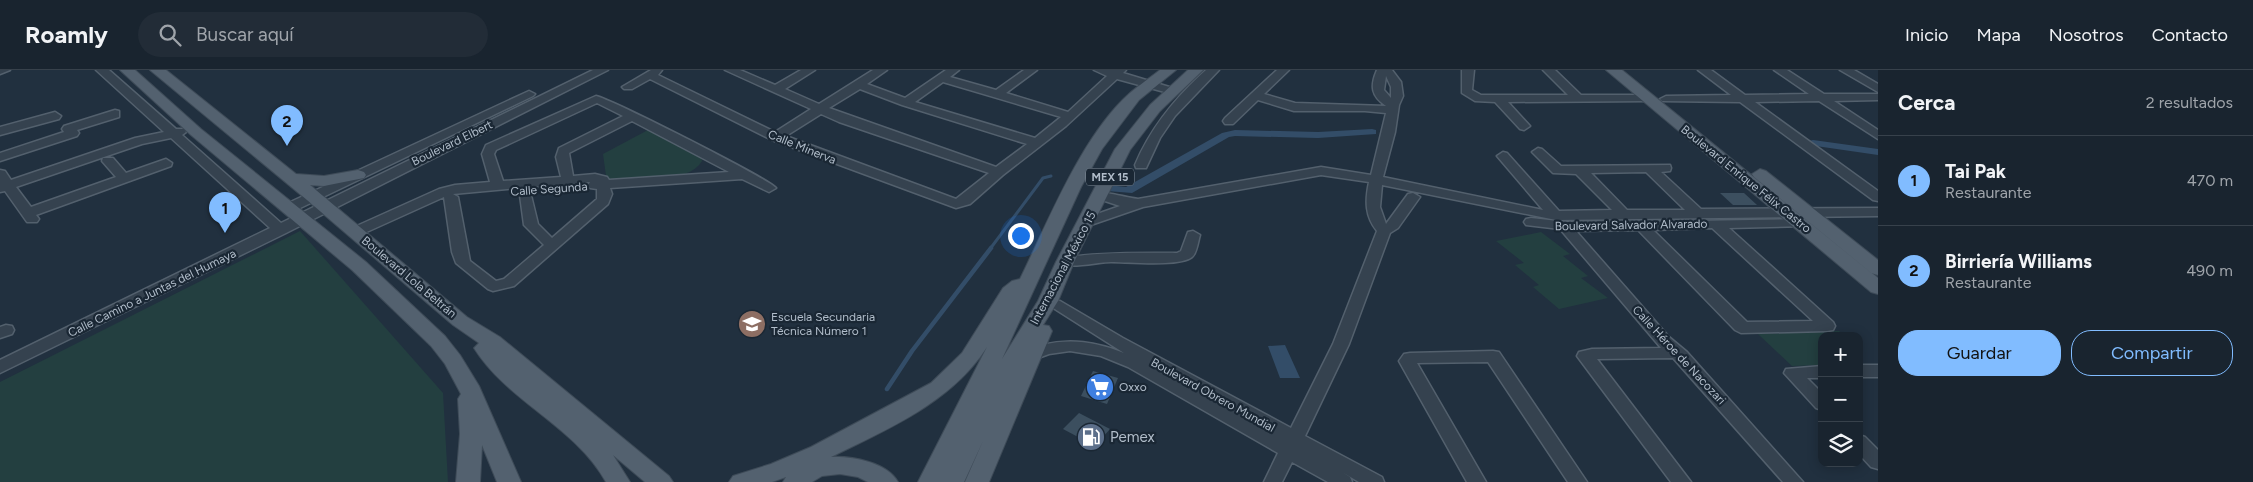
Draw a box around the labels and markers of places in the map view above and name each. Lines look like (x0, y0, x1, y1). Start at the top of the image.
pin: 2 (271, 105, 303, 146)
pin: 1 (209, 192, 241, 233)
school or university icon: Escuela Secundaria Técnica Número 1 (737, 309, 767, 339)
place label: Escuela Secundaria Técnica Número 1 (771, 310, 875, 338)
supermarket icon: Oxxo (1085, 372, 1115, 402)
place label: Oxxo (1119, 380, 1147, 394)
fuel station icon: Pemex (1076, 422, 1106, 452)
place label: Pemex (1110, 428, 1155, 446)

